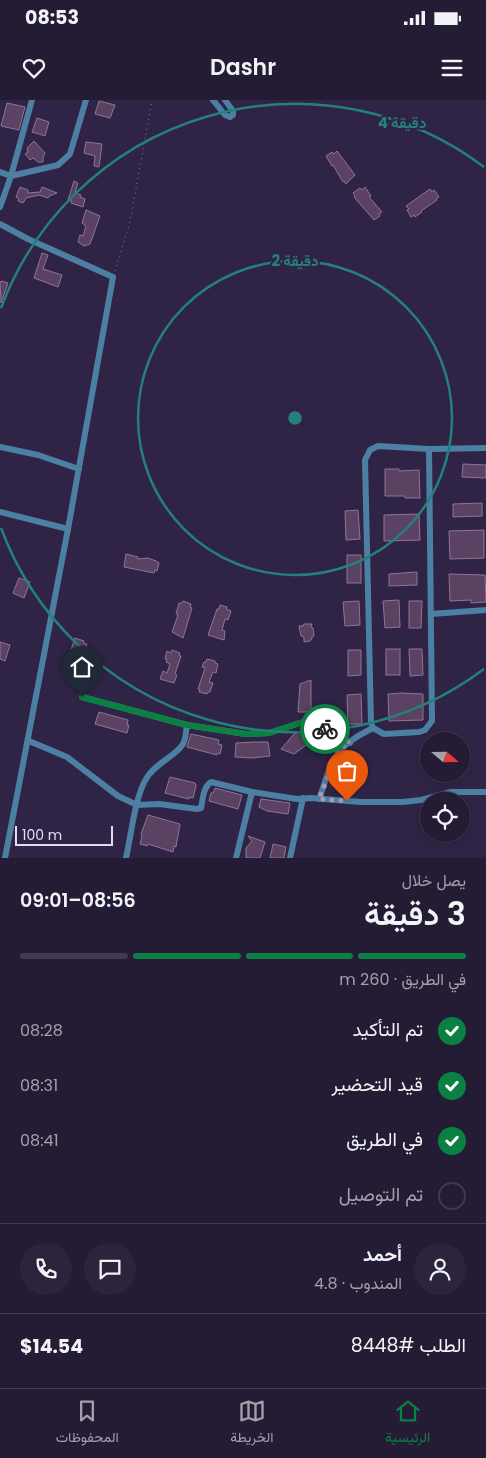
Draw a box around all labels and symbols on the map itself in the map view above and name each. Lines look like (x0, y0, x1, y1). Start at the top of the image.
text: 4 دقيقة (378, 112, 426, 133)
text: 2 دقيقة (271, 250, 319, 271)
centre of rings (286, 409, 304, 427)
pin (61, 646, 103, 697)
courier (300, 704, 350, 754)
north arrow (420, 732, 470, 782)
pin (326, 750, 368, 801)
scale bar (15, 823, 112, 846)

